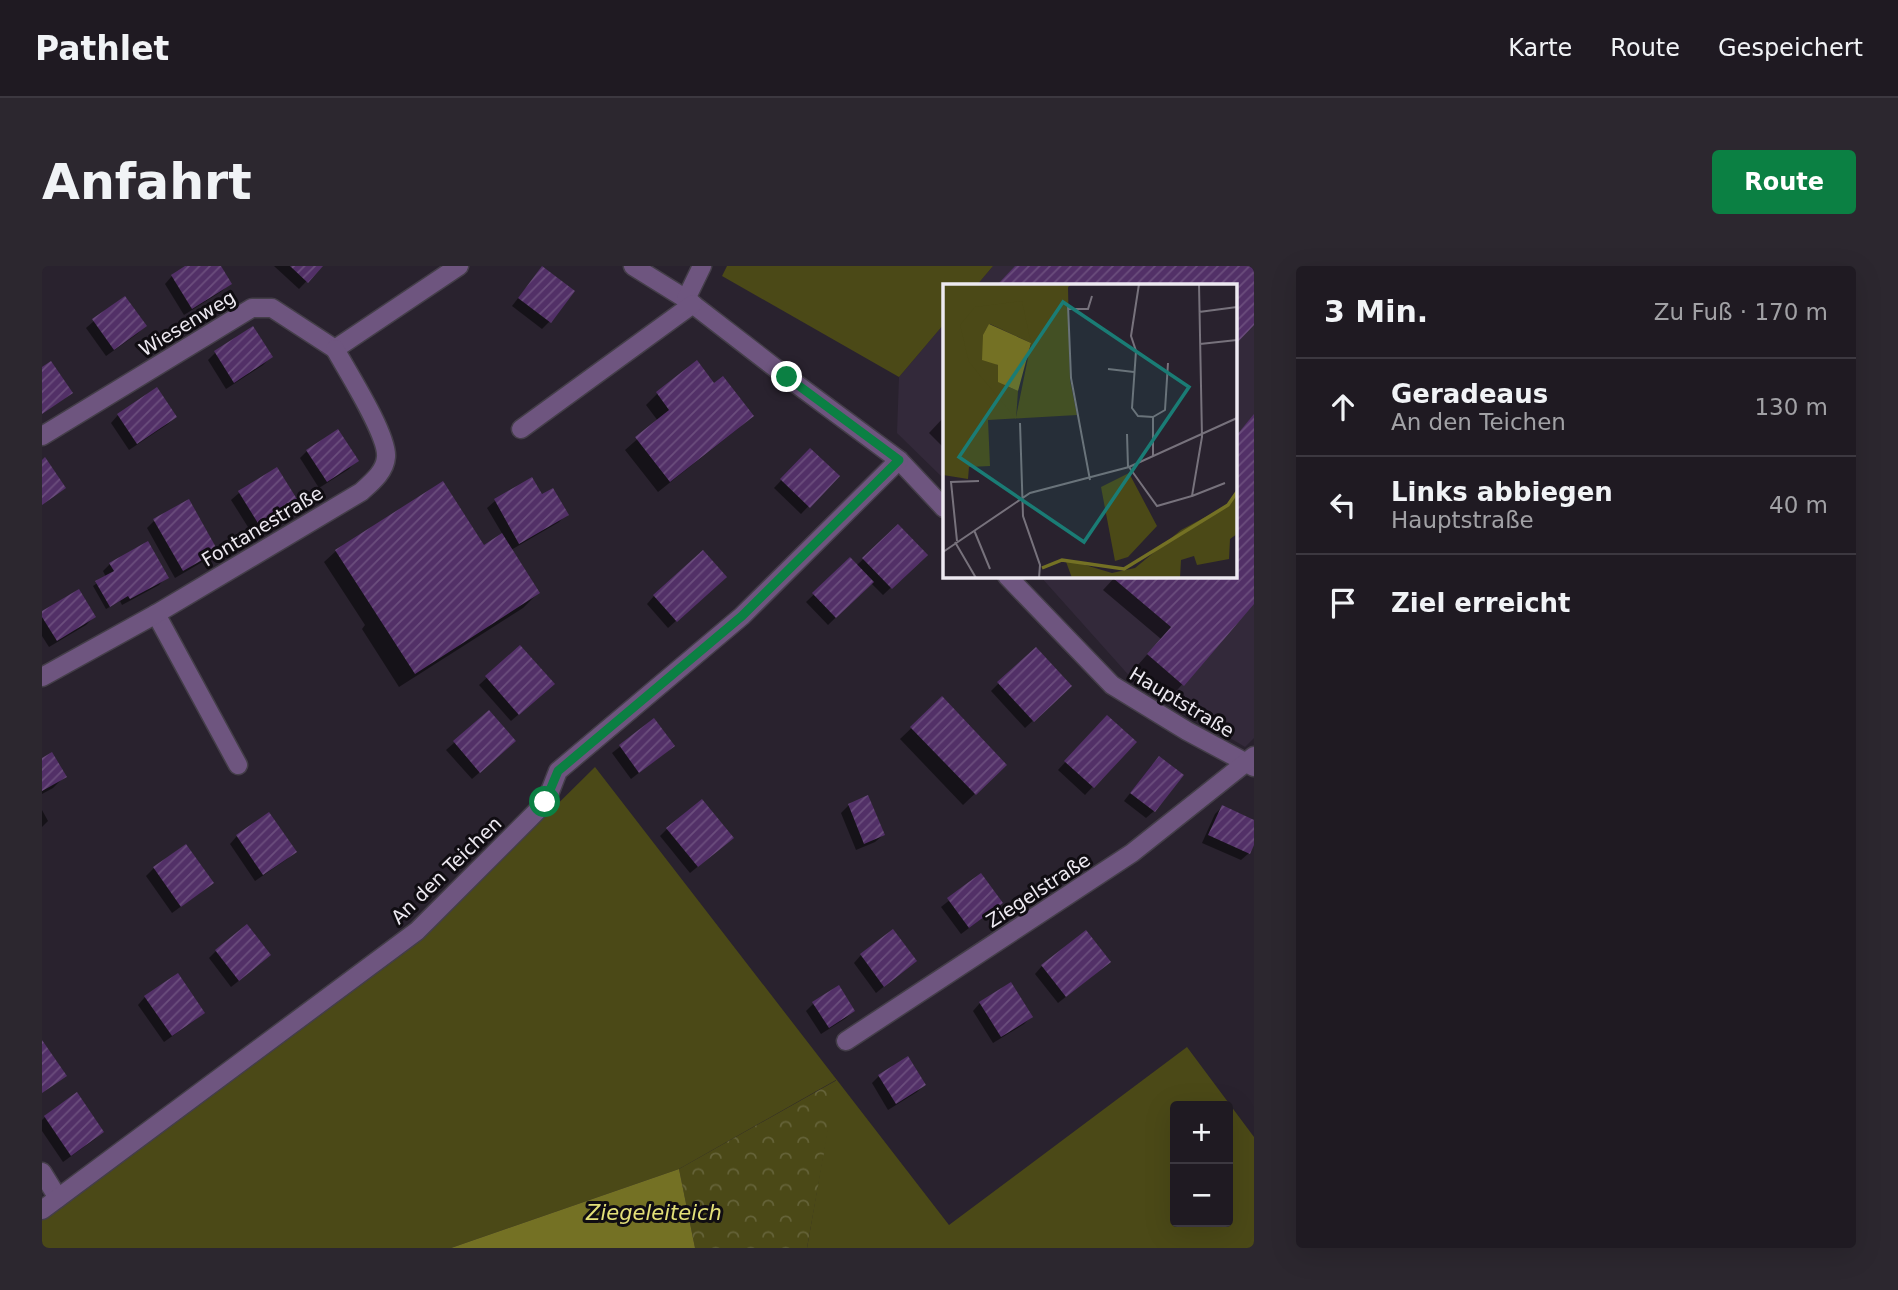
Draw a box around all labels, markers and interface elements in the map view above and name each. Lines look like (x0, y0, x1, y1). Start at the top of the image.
text: Pathlet (35, 29, 169, 68)
text: Karte (1508, 34, 1572, 62)
text: Route (1610, 34, 1680, 62)
text: Gespeichert (1718, 34, 1863, 62)
button: Route (1712, 150, 1856, 214)
text: Anfahrt (42, 154, 252, 211)
inset map (943, 284, 1237, 578)
street label: Wiesenweg (135, 286, 239, 360)
text: 3 Min. (1324, 294, 1428, 329)
text: Zu Fuß · 170 m (1654, 299, 1828, 325)
route end (771, 361, 802, 392)
text: Geradeaus (1391, 379, 1548, 409)
icon: ahead (1324, 388, 1362, 426)
text: 130 m (1754, 394, 1828, 420)
text: An den Teichen (1391, 409, 1566, 435)
text: Links abbiegen (1391, 477, 1613, 507)
street label: Fontanestraße (198, 481, 326, 571)
icon: left (1324, 486, 1362, 524)
text: 40 m (1769, 492, 1828, 518)
text: Hauptstraße (1391, 507, 1534, 533)
icon: arrive (1324, 584, 1362, 622)
text: Ziel erreicht (1391, 588, 1571, 618)
street label: Hauptstraße (1126, 662, 1238, 742)
route start (529, 786, 560, 817)
street label: An den Teichen (386, 812, 506, 928)
street label: Ziegelstraße (982, 848, 1094, 932)
map controls (1170, 1101, 1233, 1227)
button: + (1170, 1101, 1233, 1164)
button: − (1170, 1164, 1233, 1227)
water label: Ziegeleiteich (585, 1201, 722, 1225)

